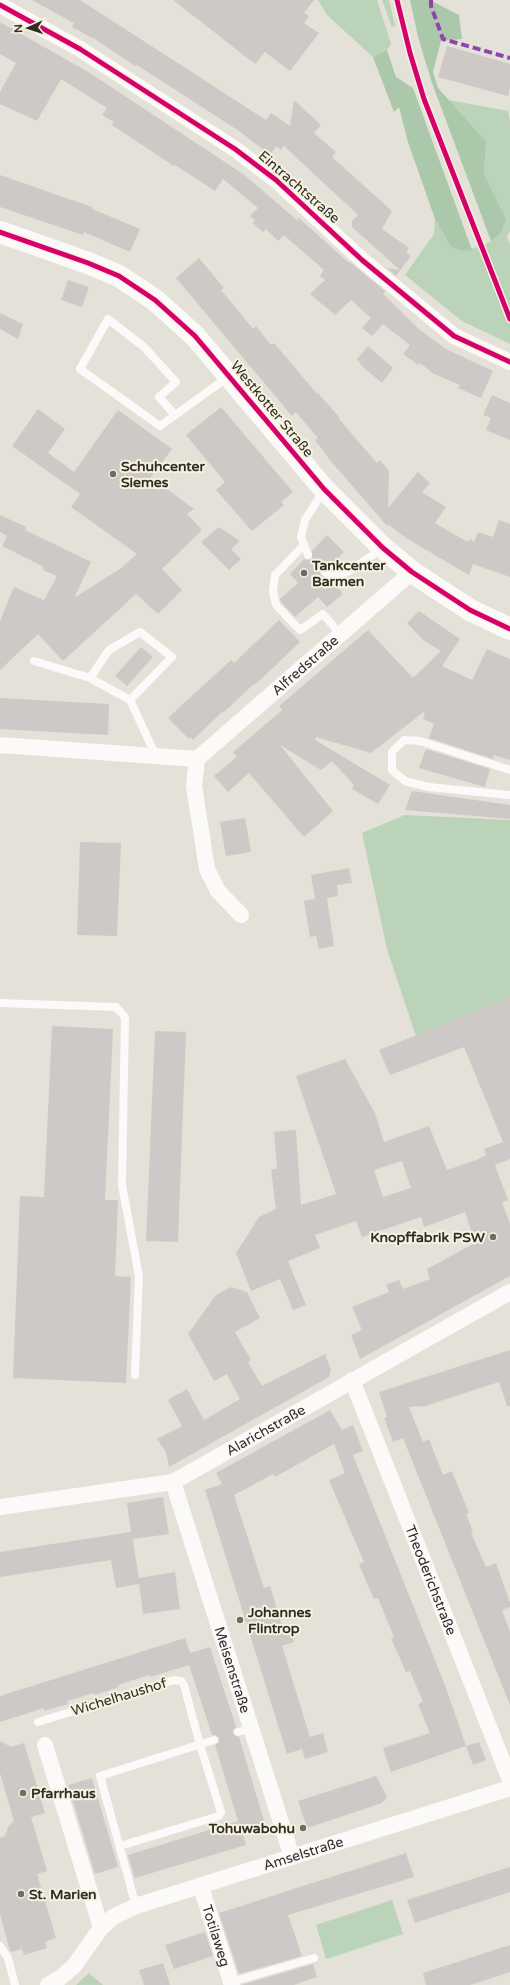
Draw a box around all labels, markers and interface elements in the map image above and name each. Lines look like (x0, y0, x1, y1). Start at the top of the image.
north arrow (8, 8, 48, 48)
text: N (12, 24, 25, 33)
street label: Eintrachtstraße (255, 147, 343, 227)
street label: Westkotter Straße (227, 357, 317, 461)
place label: Schuhcenter Siemes (121, 458, 205, 491)
marker: Schuhcenter Siemes (108, 469, 118, 479)
place label: Tankcenter Barmen (311, 557, 386, 590)
marker: Tankcenter Barmen (299, 568, 309, 578)
street label: Alfredstraße (268, 632, 342, 699)
place label: Knopffabrik PSW (370, 1229, 486, 1246)
marker: Knopffabrik PSW (488, 1232, 498, 1242)
street label: Alarichstraße (223, 1401, 308, 1459)
street label: Theoderichstraße (402, 1523, 460, 1637)
place label: Johannes Flintrop (247, 1604, 311, 1637)
marker: Johannes Flintrop (235, 1615, 245, 1625)
street label: Meisenstraße (211, 1624, 254, 1715)
street label: Wichelhaushof (69, 1674, 169, 1720)
place label: Pfarrhaus (31, 1785, 96, 1802)
marker: Pfarrhaus (18, 1788, 28, 1798)
place label: Tohuwabohu (208, 1820, 295, 1837)
marker: Tohuwabohu (298, 1823, 308, 1833)
street label: Amselstraße (261, 1833, 345, 1874)
place label: St. Marien (29, 1886, 97, 1903)
marker: St. Marien (16, 1889, 26, 1899)
street label: Totilaweg (199, 1903, 234, 1969)

